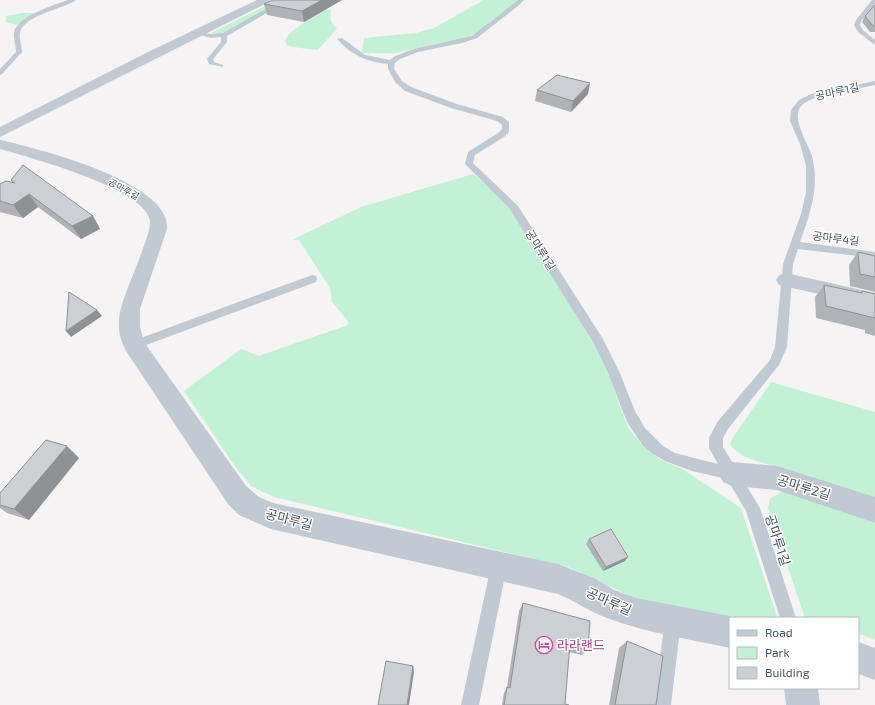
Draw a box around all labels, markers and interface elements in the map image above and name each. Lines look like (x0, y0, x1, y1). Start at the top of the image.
street label: 공마루1길 (814, 80, 860, 102)
street label: 공마루길 (107, 176, 141, 202)
street label: 공마루1길 (524, 228, 558, 272)
street label: 공마루4길 (812, 229, 860, 247)
street label: 공마루2길 (775, 471, 833, 503)
street label: 공마루길 (264, 505, 314, 533)
street label: 공마루1길 (762, 512, 794, 568)
street label: 공마루길 (584, 584, 634, 618)
legend (729, 617, 859, 689)
text: Road (765, 625, 793, 639)
hotel icon: 라라랜드 (534, 635, 554, 655)
place label: 라라랜드 (557, 637, 605, 653)
text: Park (765, 645, 790, 659)
text: Building (765, 665, 810, 679)

